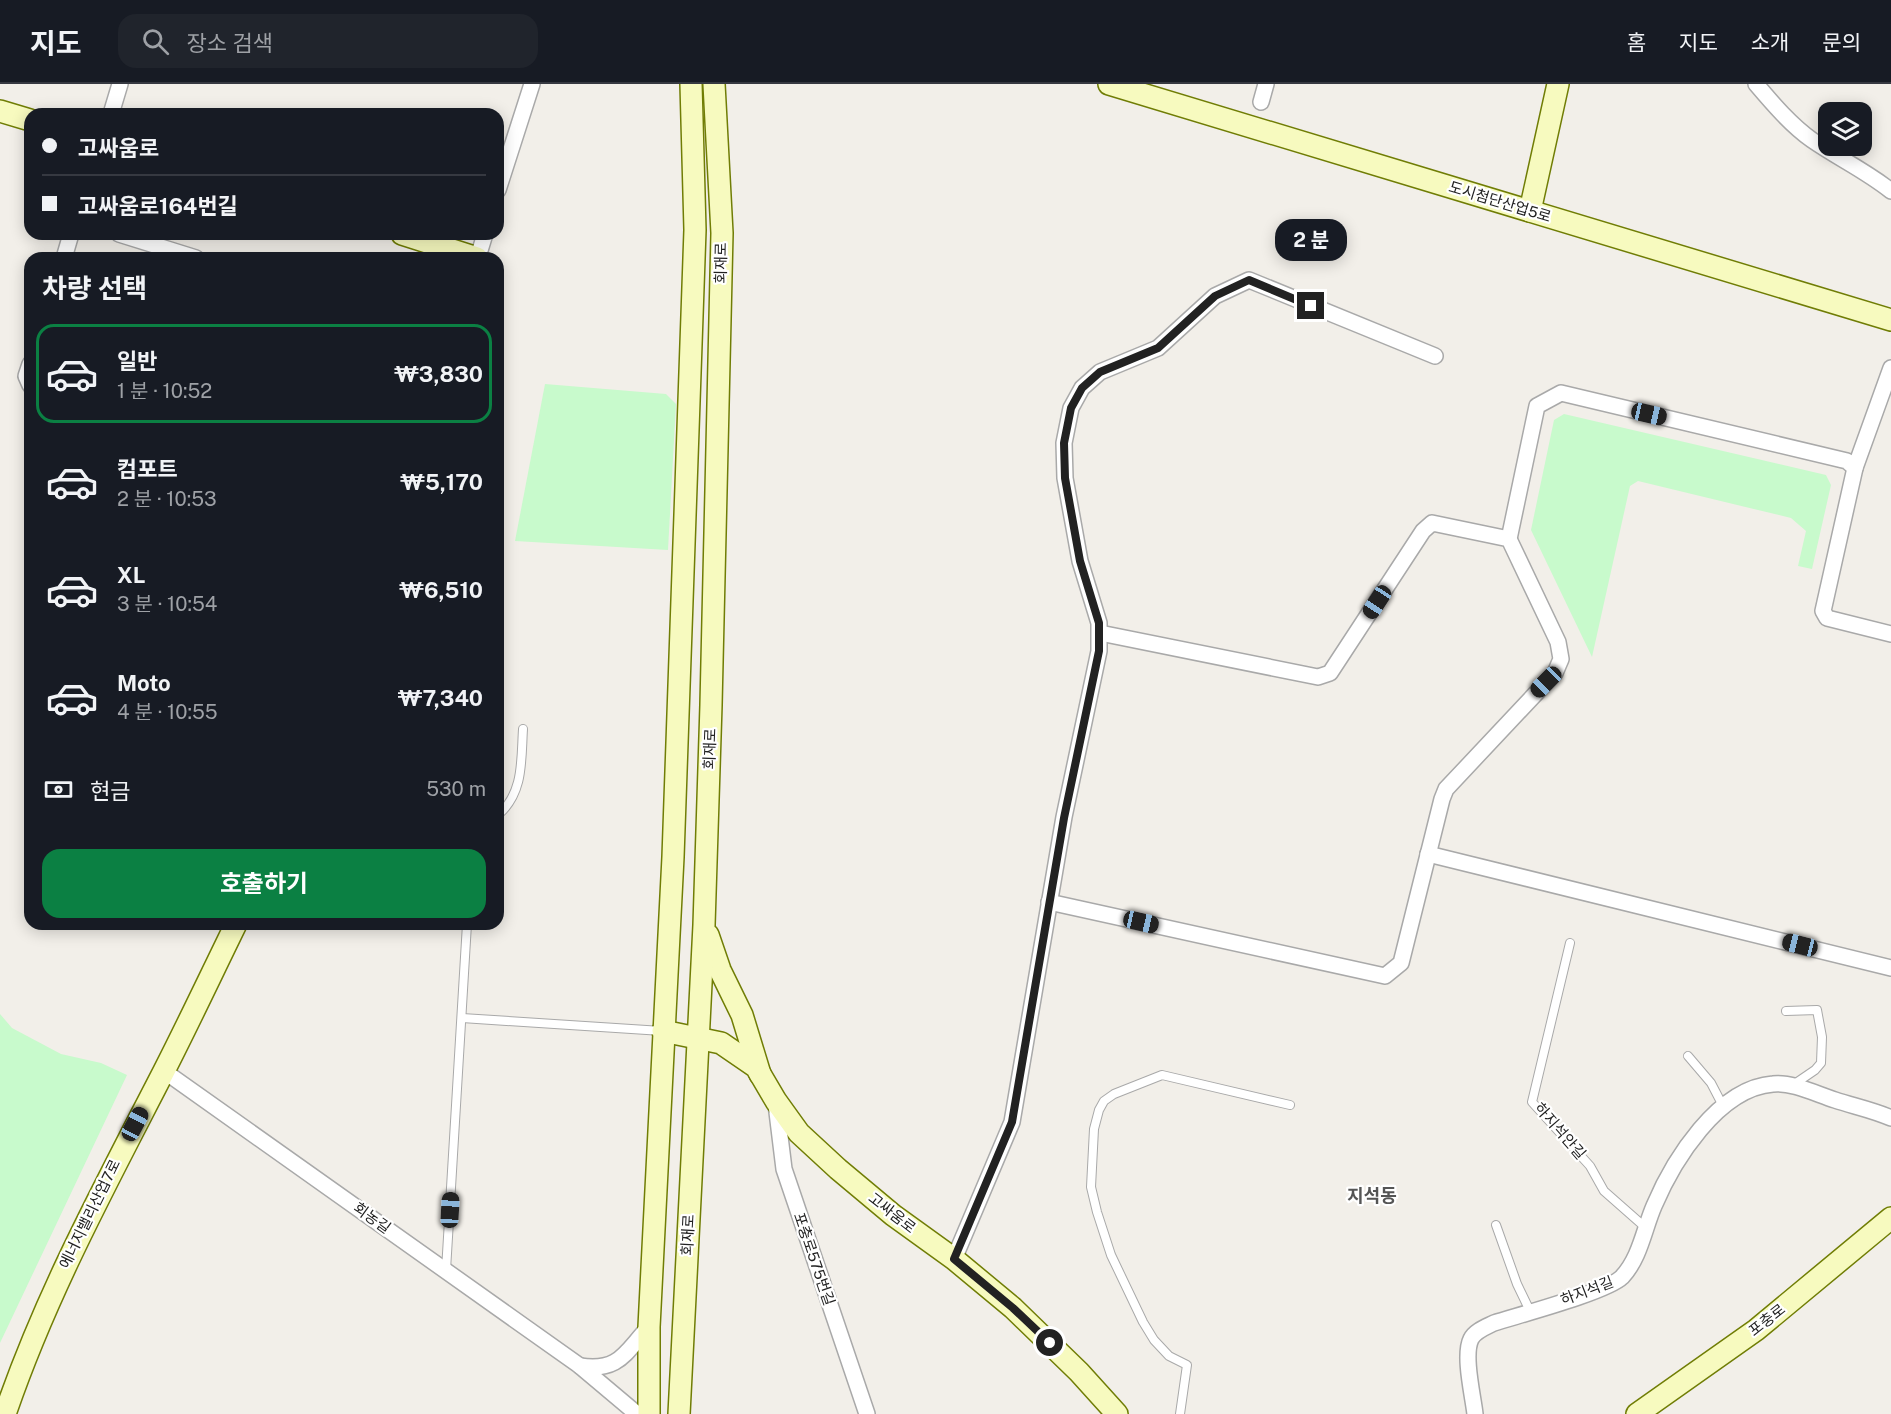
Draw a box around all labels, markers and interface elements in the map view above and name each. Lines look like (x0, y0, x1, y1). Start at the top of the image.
search box (118, 14, 538, 68)
icon: search (139, 25, 172, 58)
text: 지도 (30, 26, 82, 59)
text: 장소 검색 (187, 30, 273, 56)
text: 홈 (1627, 30, 1646, 55)
text: 지도 (1679, 30, 1718, 55)
text: 소개 (1751, 30, 1789, 55)
text: 문의 (1822, 30, 1861, 55)
map controls (1818, 102, 1872, 156)
button: layers (1818, 102, 1872, 156)
text: 고싸움로 (78, 135, 159, 161)
street label: 도시첨단산업5로 (1447, 178, 1553, 225)
text: 고싸움로164번길 (78, 193, 238, 219)
callout: 2 분 (1275, 219, 1347, 261)
text: 2 분 (1293, 228, 1329, 252)
street label: 회재로 (712, 242, 729, 284)
text: 차량 선택 (42, 272, 147, 304)
route end (1297, 292, 1324, 319)
icon: car (45, 347, 99, 401)
text: 일반 (117, 348, 157, 374)
text: ₩3,830 (394, 361, 483, 387)
text: 1 분 · 10:52 (117, 379, 212, 403)
car (1629, 401, 1669, 427)
icon: car (45, 455, 99, 509)
text: 컴포트 (117, 456, 178, 482)
text: ₩5,170 (400, 469, 483, 495)
text: 2 분 · 10:53 (117, 487, 217, 511)
text: XL (117, 562, 145, 588)
icon: car (45, 563, 99, 617)
text: ₩6,510 (399, 577, 483, 603)
car (1360, 582, 1394, 622)
text: 3 분 · 10:54 (117, 592, 217, 616)
car (1527, 663, 1565, 701)
text: Moto (117, 670, 171, 696)
icon: car (45, 671, 99, 725)
text: ₩7,340 (398, 685, 483, 711)
text: 4 분 · 10:55 (117, 700, 218, 724)
street label: 회재로 (700, 728, 719, 770)
icon: cash (42, 773, 75, 806)
text: 530 m (426, 777, 486, 801)
text: 현금 (90, 778, 130, 804)
button: 호출하기 (42, 849, 486, 918)
car (1121, 909, 1161, 935)
car (1780, 932, 1820, 958)
street label: 하지석안길 (1531, 1099, 1589, 1162)
car (119, 1104, 151, 1144)
street label: 에너지밸리산업7로 (56, 1156, 123, 1271)
district label: 지석동 (1347, 1185, 1397, 1206)
street label: 고싸움로 (865, 1189, 919, 1236)
car (440, 1192, 460, 1228)
street label: 회농길 (351, 1199, 394, 1237)
street label: 포충로575번길 (791, 1210, 838, 1308)
street label: 회재로 (678, 1214, 697, 1256)
street label: 하지석길 (1558, 1273, 1616, 1308)
street label: 포충로 (1745, 1300, 1788, 1339)
route start (1036, 1329, 1063, 1356)

